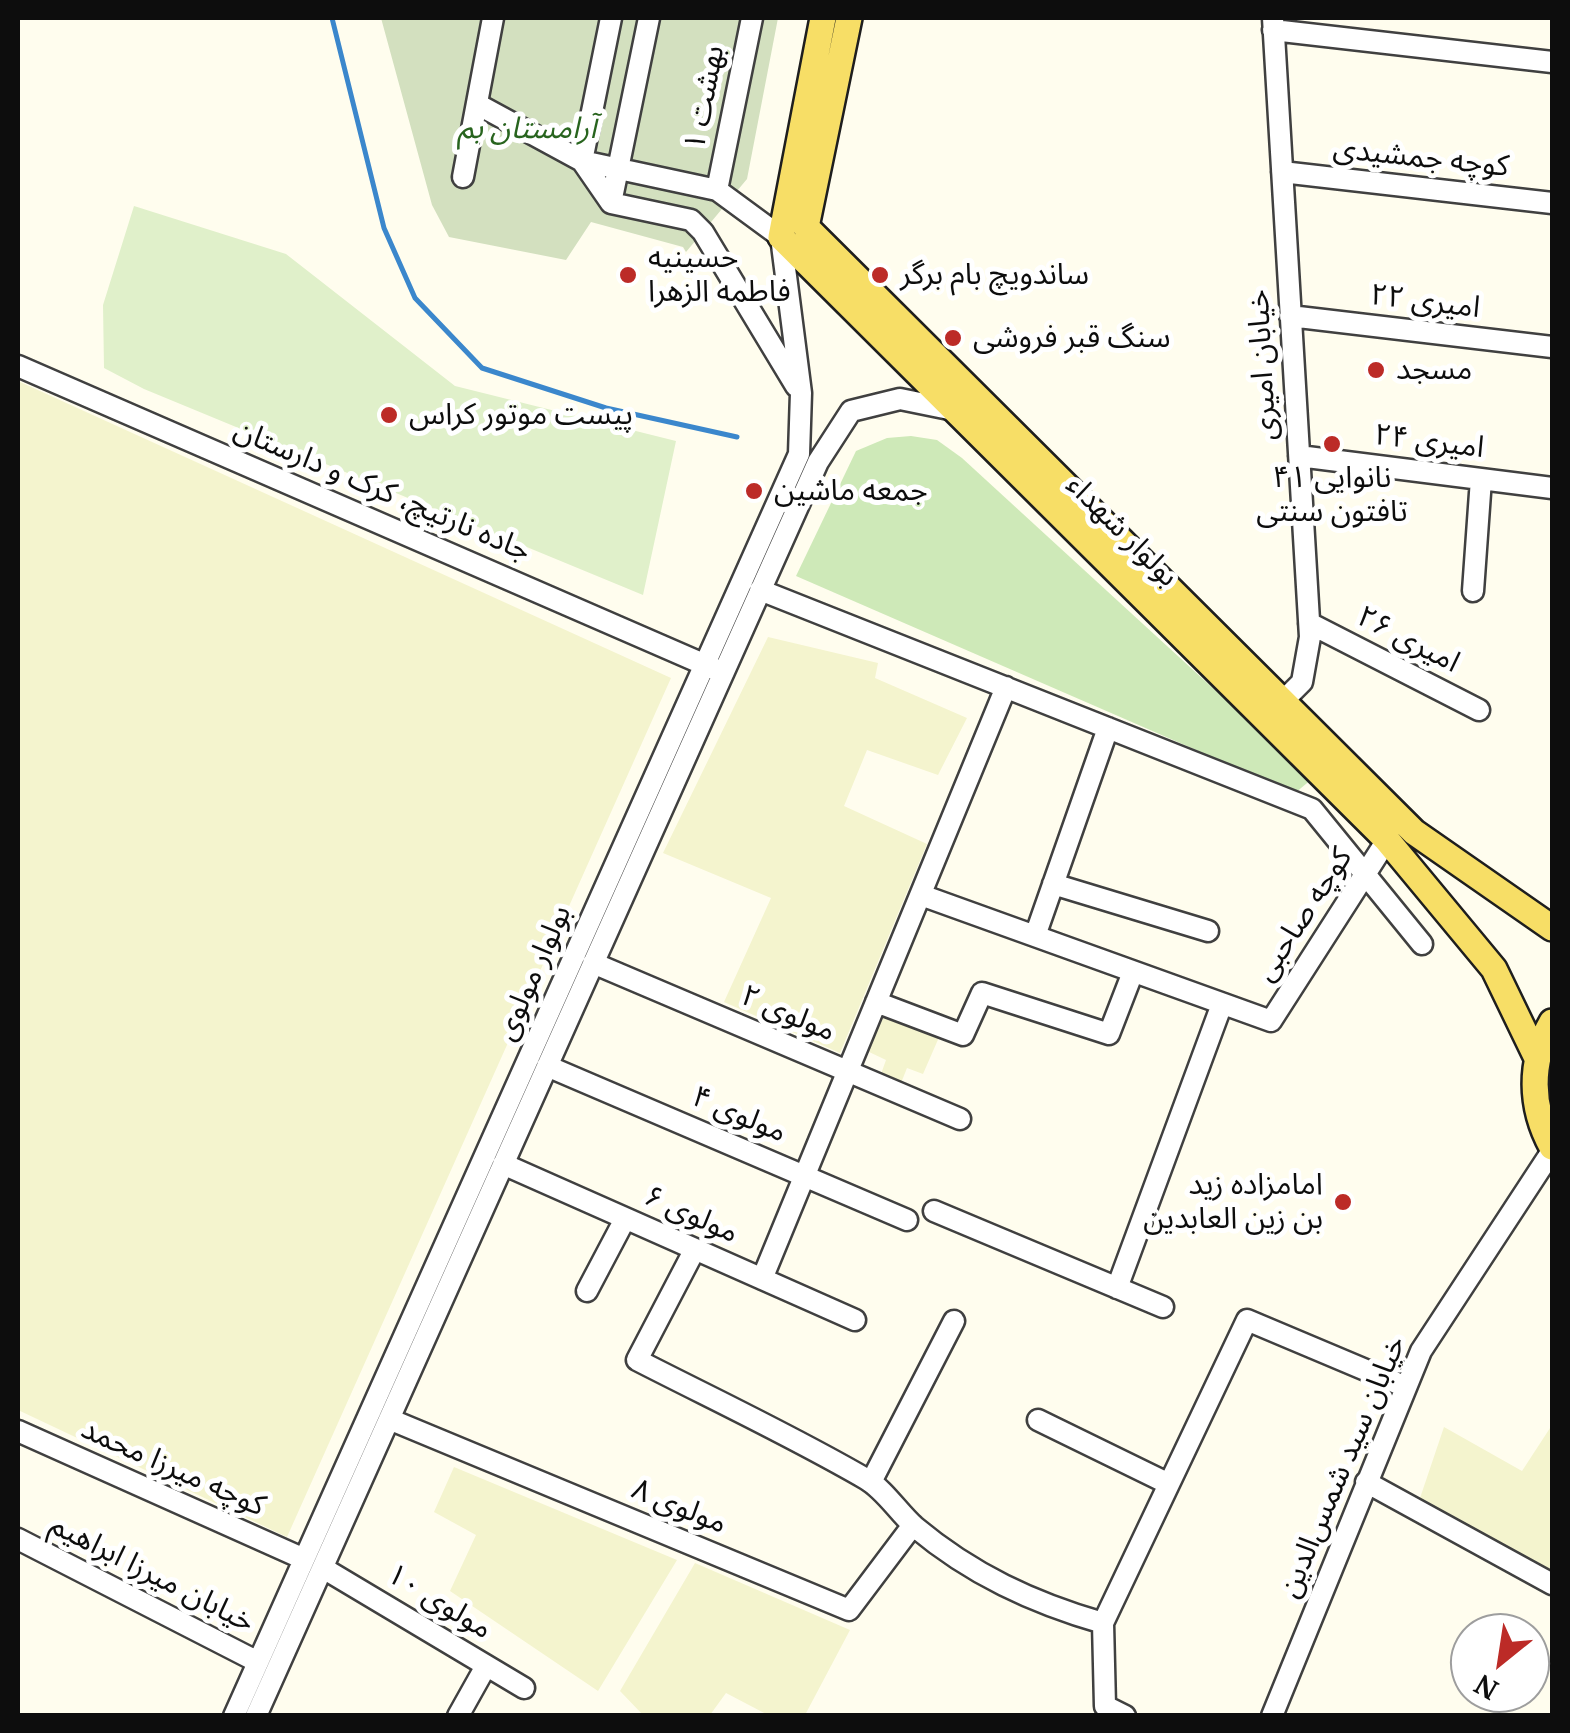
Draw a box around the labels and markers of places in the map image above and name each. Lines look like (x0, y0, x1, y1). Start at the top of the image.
place label: حسینیه فاطمه الزهرا (648, 240, 791, 310)
place label: ساندویچ بام برگر (900, 257, 1089, 293)
marker: حسینیه فاطمه الزهرا (617, 264, 639, 286)
marker: ساندویچ بام برگر (869, 264, 891, 286)
place label: سنگ قبر فروشی (973, 320, 1171, 356)
marker: سنگ قبر فروشی (942, 327, 964, 349)
place label: مسجد (1396, 352, 1472, 388)
marker: مسجد (1365, 359, 1387, 381)
place label: پیست موتور کراس (409, 397, 633, 433)
marker: پیست موتور کراس (378, 404, 400, 426)
marker: نانوایی ۴۱ تافتون سنتی (1321, 433, 1343, 455)
place label: نانوایی ۴۱ تافتون سنتی (1256, 460, 1408, 530)
place label: جمعه ماشین (774, 473, 928, 509)
marker: جمعه ماشین (743, 480, 765, 502)
place label: امامزاده زید بن زین العابدین (1143, 1167, 1323, 1238)
marker: امامزاده زید بن زین العابدین (1332, 1191, 1354, 1213)

